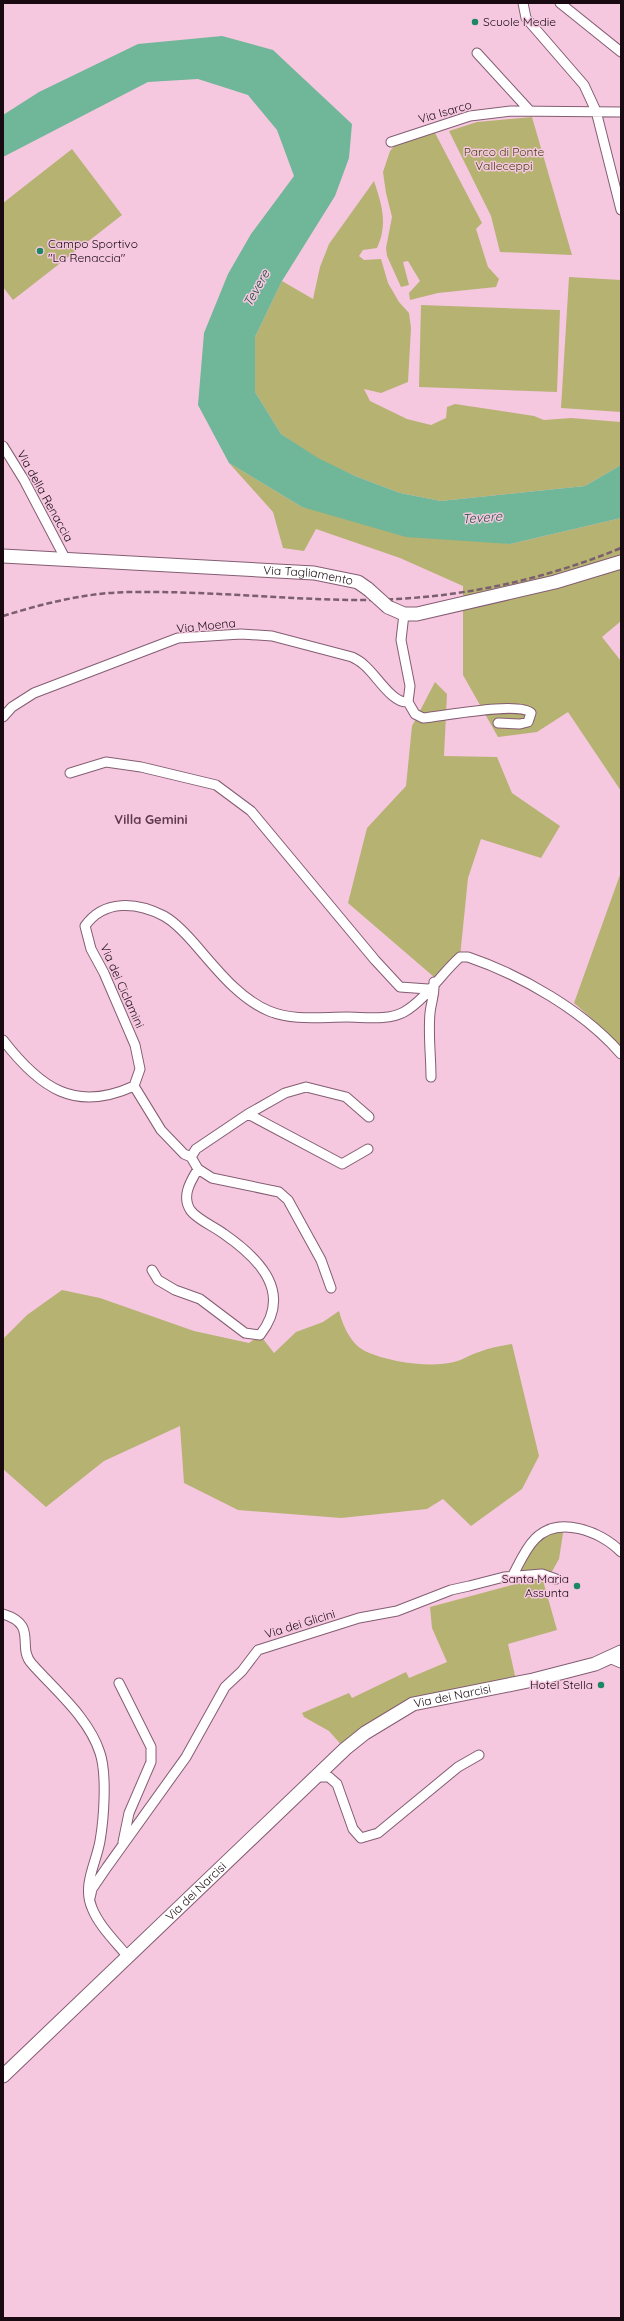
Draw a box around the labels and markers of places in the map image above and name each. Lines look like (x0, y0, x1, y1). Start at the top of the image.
place label: Scuole Medie (483, 14, 556, 29)
marker: Scuole Medie (470, 17, 480, 27)
place label: Campo Sportivo "La Renaccia" (48, 236, 138, 265)
marker: Campo Sportivo "La Renaccia" (35, 246, 45, 256)
place label: Santa Maria Assunta (502, 1571, 569, 1600)
marker: Santa Maria Assunta (572, 1581, 582, 1591)
place label: Hotel Stella (530, 1677, 593, 1692)
marker: Hotel Stella (596, 1680, 606, 1690)

